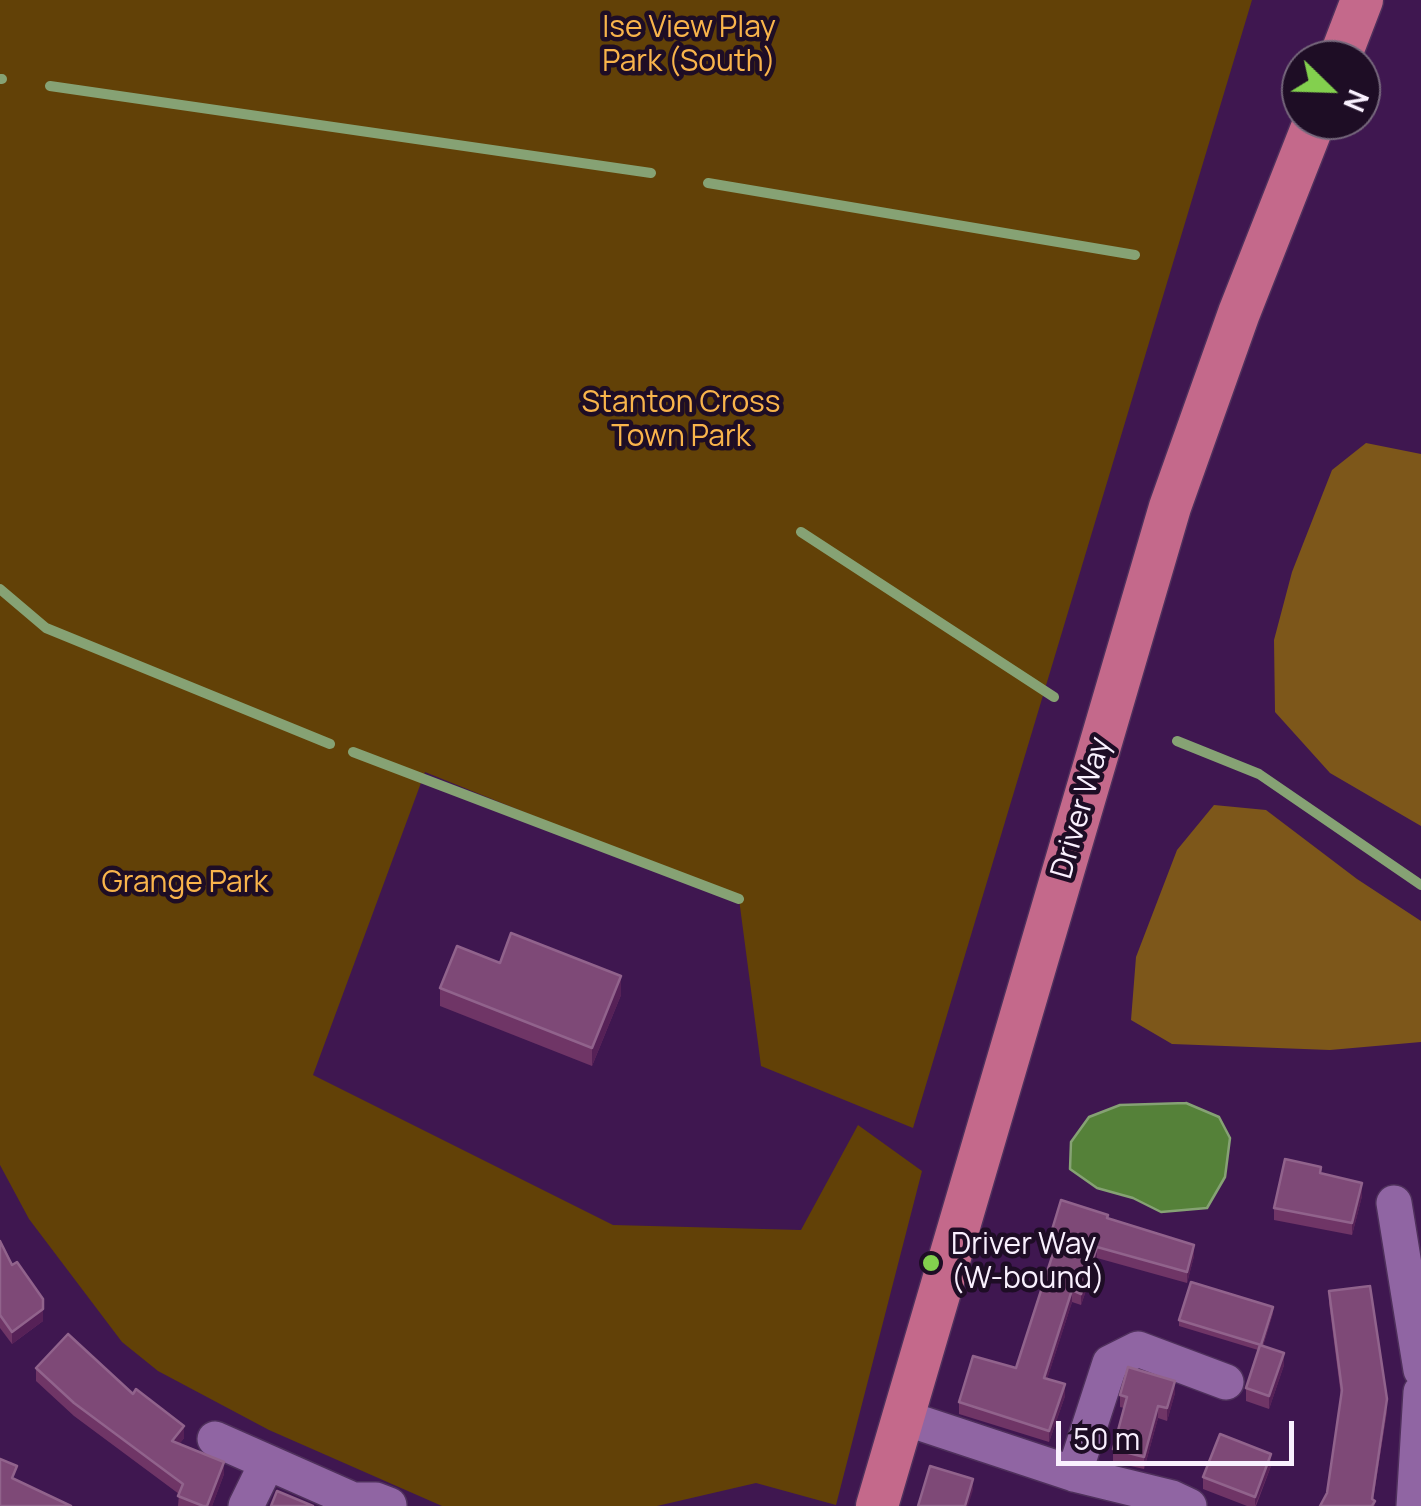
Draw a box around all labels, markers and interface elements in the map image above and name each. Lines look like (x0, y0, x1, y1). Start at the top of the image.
park label: Ise View Play Park (South) (602, 11, 776, 82)
north arrow (1281, 40, 1381, 140)
text: N (1335, 84, 1378, 118)
park label: Stanton Cross Town Park (581, 386, 781, 456)
street label: Driver Way (1045, 733, 1119, 883)
park label: Grange Park (102, 866, 268, 902)
place label: Driver Way (W-bound) (951, 1228, 1105, 1298)
marker: Driver Way (W-bound) (920, 1252, 942, 1274)
scale bar (1061, 1401, 1298, 1463)
text: 50 m (1073, 1418, 1140, 1459)

